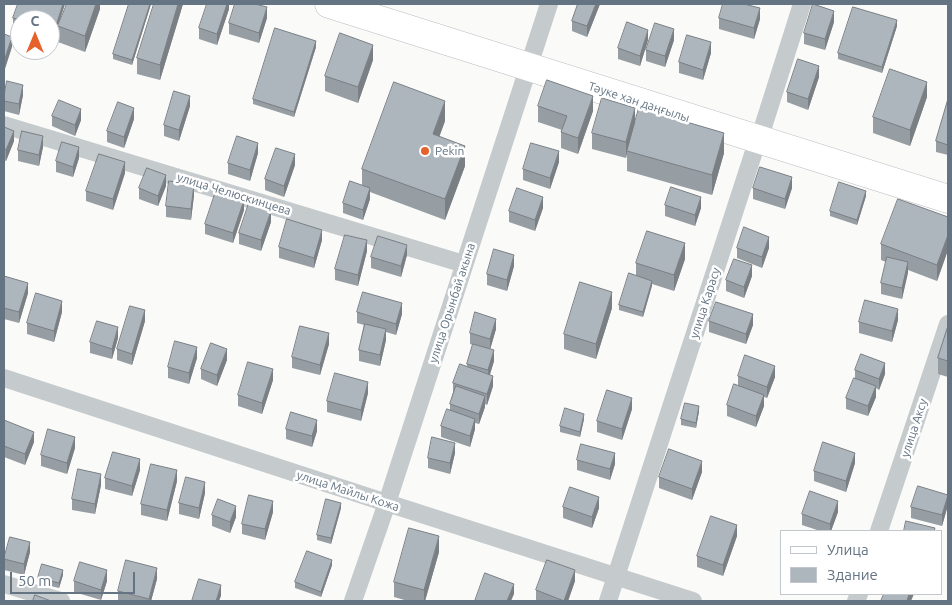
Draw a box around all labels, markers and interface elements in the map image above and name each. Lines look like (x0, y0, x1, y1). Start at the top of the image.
north arrow (10, 10, 60, 60)
text: С (31, 13, 39, 29)
street label: Тәуке хан даңғылы (586, 79, 692, 125)
place label: Pekin (435, 144, 464, 158)
marker: Pekin (419, 145, 431, 157)
street label: улица Челюскинцева (175, 170, 293, 218)
street label: улица Орынбай акына (426, 241, 478, 365)
street label: улица Карасу (687, 266, 723, 340)
street label: улица Аксу (898, 397, 930, 459)
street label: улица Майлы Кожа (295, 468, 401, 514)
legend (780, 530, 942, 595)
text: Улица (827, 541, 869, 558)
scale bar (12, 562, 138, 594)
text: Здание (827, 566, 878, 583)
text: 50 m (18, 572, 51, 589)

